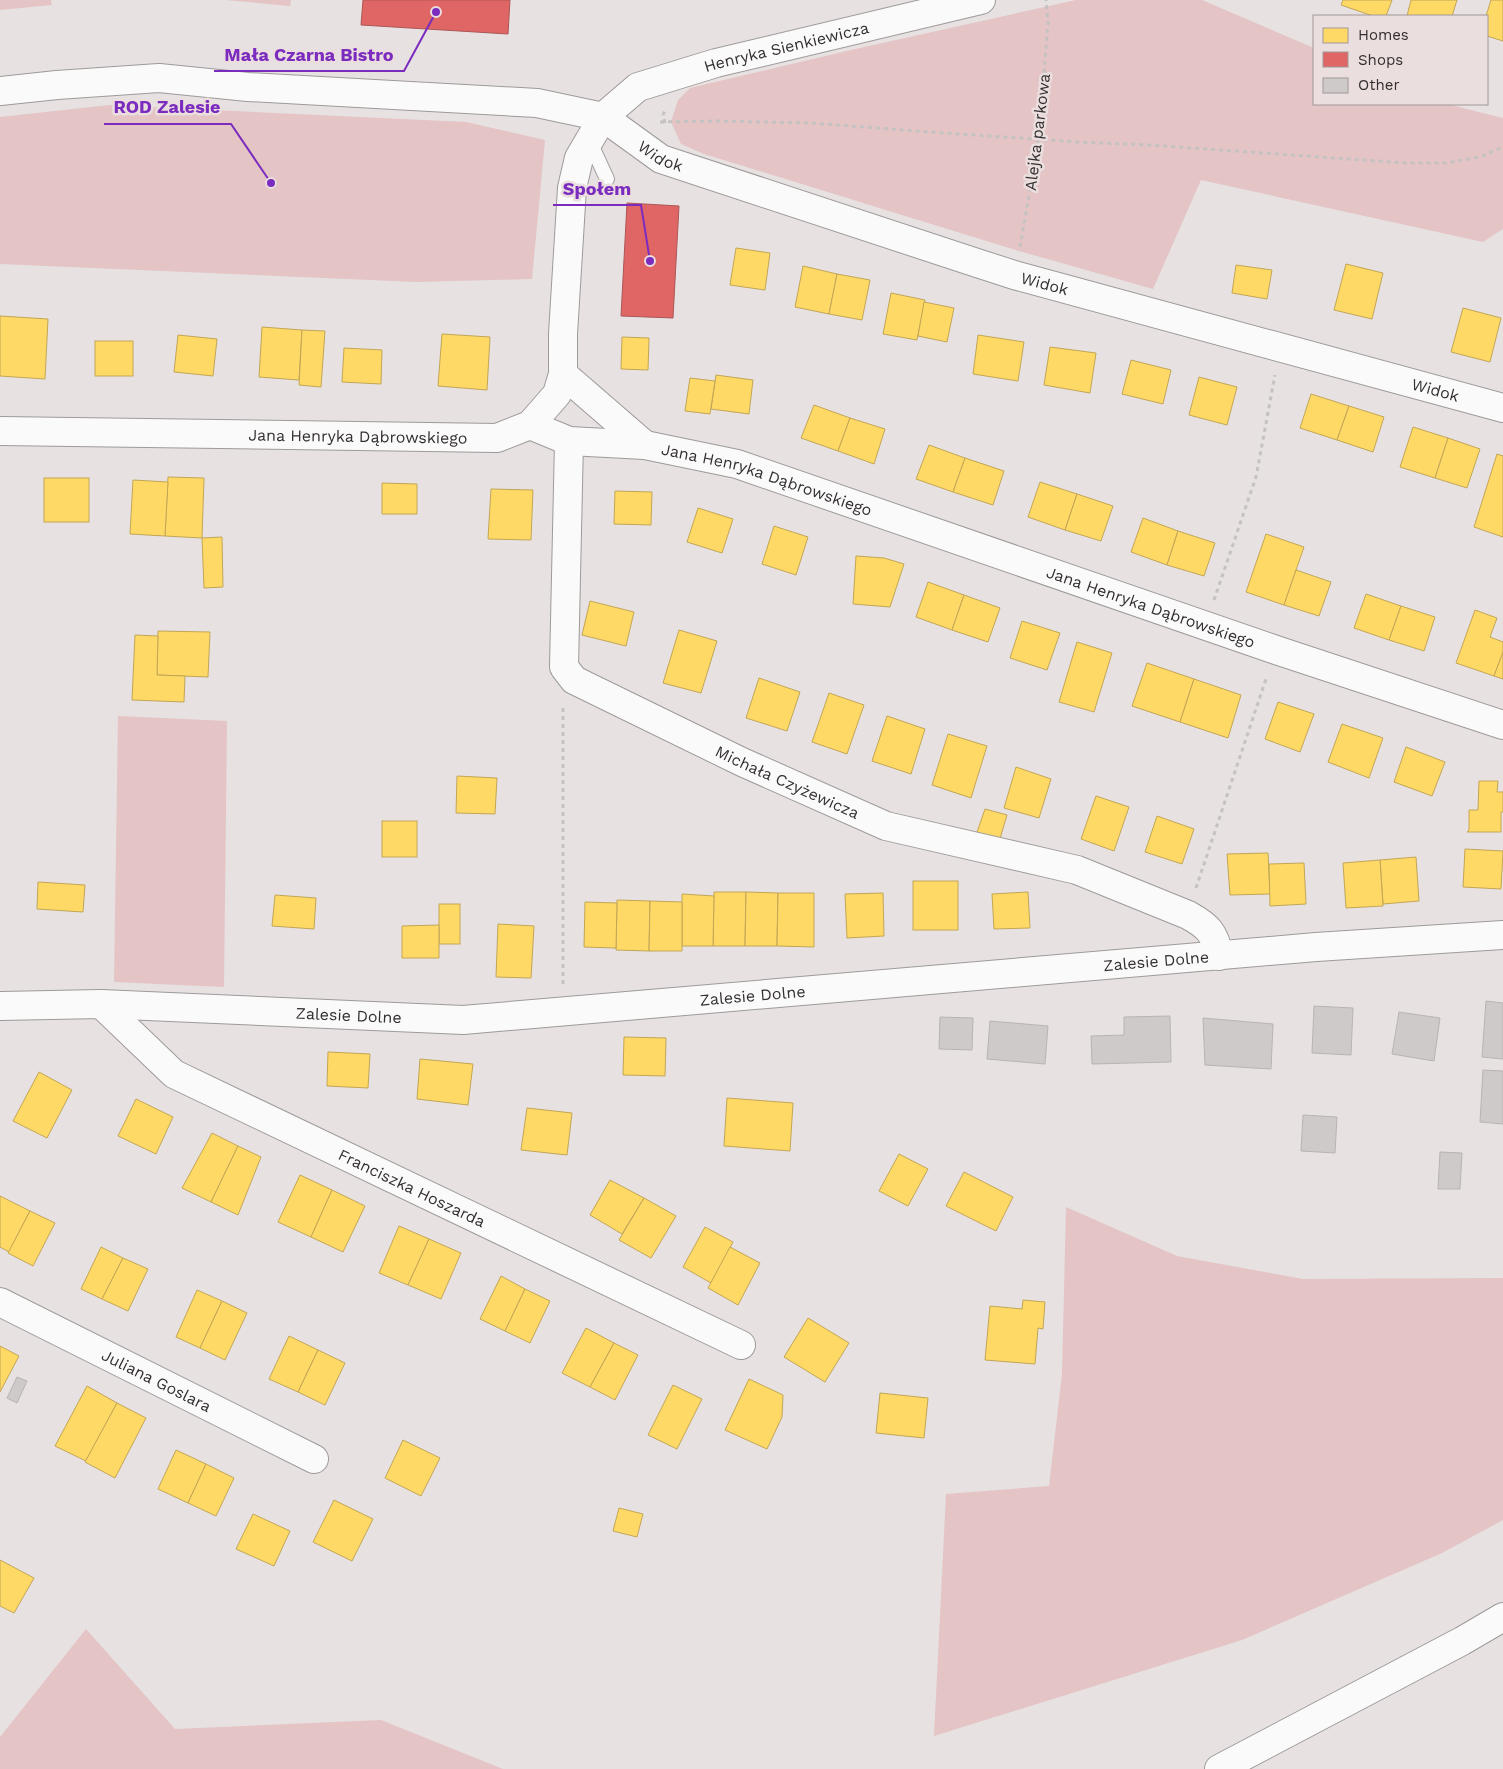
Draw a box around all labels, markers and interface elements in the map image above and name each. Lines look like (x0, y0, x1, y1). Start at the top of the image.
legend (1313, 15, 1488, 105)
street label: Henryka Sienkiewicza (702, 18, 871, 76)
text: Homes (1358, 26, 1409, 44)
callout: Mała Czarna Bistro (214, 38, 404, 71)
text: Mała Czarna Bistro (224, 44, 394, 65)
text: Shops (1358, 51, 1403, 69)
street label: Alejka parkowa (1021, 72, 1054, 192)
text: Other (1358, 76, 1400, 94)
callout: ROD Zalesie (104, 91, 231, 124)
text: ROD Zalesie (113, 96, 221, 117)
street label: Widok (634, 137, 685, 176)
callout: Społem (553, 172, 641, 205)
text: Społem (563, 178, 631, 199)
street label: Widok (1019, 268, 1070, 299)
street label: Widok (1410, 375, 1461, 406)
street label: Jana Henryka Dąbrowskiego (248, 425, 468, 448)
street label: Jana Henryka Dąbrowskiego (660, 440, 875, 520)
street label: Jana Henryka Dąbrowskiego (1044, 563, 1257, 652)
street label: Michała Czyżewicza (712, 742, 862, 823)
street label: Zalesie Dolne (1103, 947, 1210, 975)
street label: Zalesie Dolne (699, 982, 806, 1010)
street label: Zalesie Dolne (295, 1004, 402, 1027)
street label: Franciszka Hoszarda (335, 1145, 488, 1231)
street label: Juliana Goslara (98, 1345, 214, 1416)

